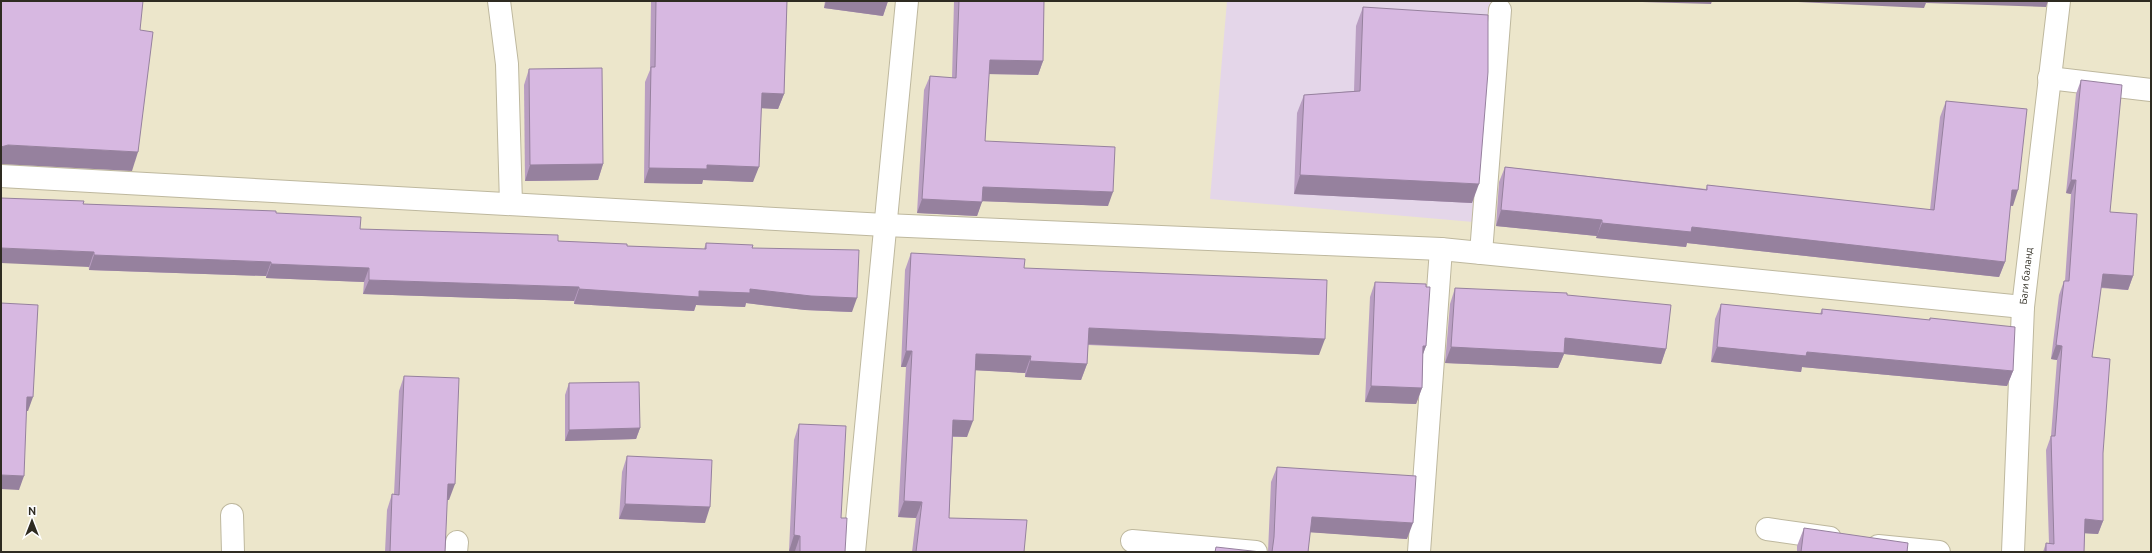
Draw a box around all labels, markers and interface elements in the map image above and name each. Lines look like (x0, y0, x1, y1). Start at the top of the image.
street label: Баги баланд (2018, 247, 2034, 305)
north arrow (12, 501, 52, 541)
text: N (28, 505, 36, 517)

